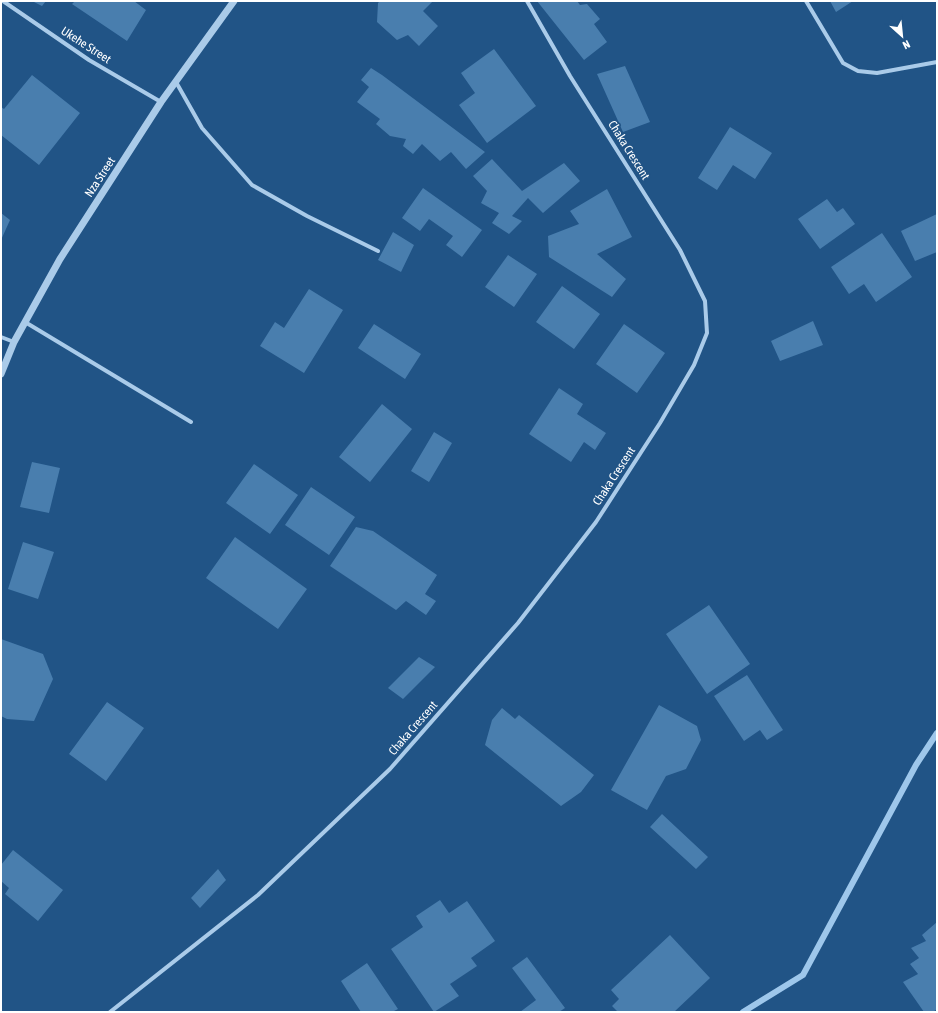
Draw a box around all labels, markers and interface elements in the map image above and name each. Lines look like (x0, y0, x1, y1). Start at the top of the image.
north arrow (882, 16, 922, 56)
street label: Ukehe Street (58, 24, 114, 67)
text: N (901, 38, 912, 52)
street label: Chaka Crescent (605, 118, 653, 183)
street label: Nza Street (82, 154, 118, 200)
street label: Chaka Crescent (590, 444, 638, 508)
street label: Chaka Crescent (386, 698, 441, 758)

